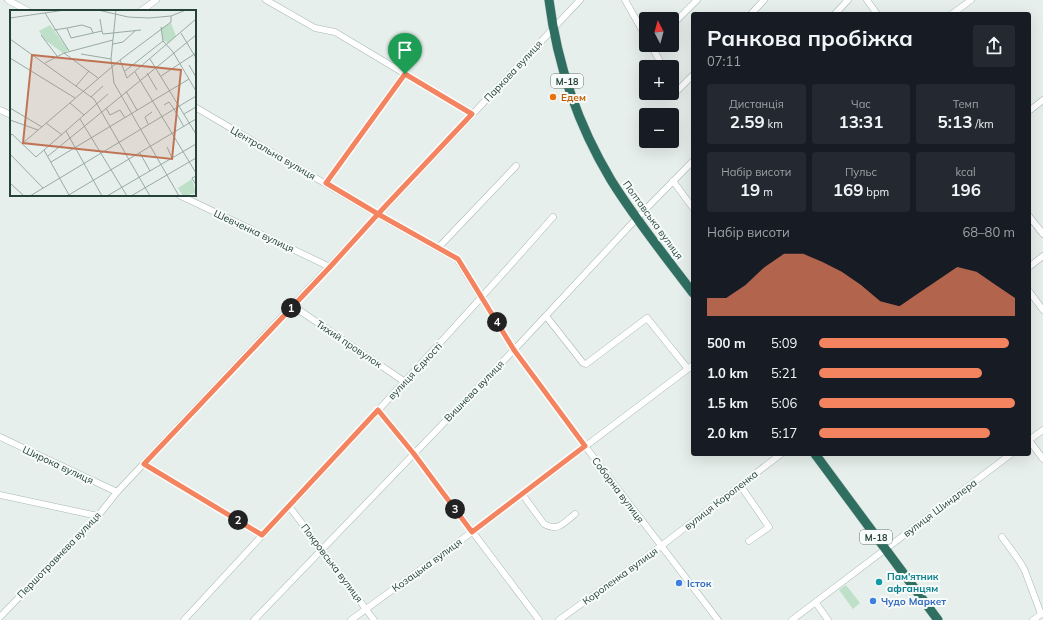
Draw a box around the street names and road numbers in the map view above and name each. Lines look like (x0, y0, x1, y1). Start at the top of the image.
street label: Паркова вулиця (481, 38, 545, 104)
road number: М-18 (551, 74, 583, 88)
street label: Центральна вулиця (228, 123, 318, 183)
street label: Полтавська вулиця (620, 178, 686, 262)
street label: Шевченка вулиця (212, 207, 296, 255)
street label: Тихий провулок (314, 317, 385, 371)
street label: вулиця Єдності (385, 340, 445, 402)
street label: Вишнева вулиця (441, 357, 507, 425)
street label: Широка вулиця (20, 443, 96, 487)
street label: Соборна вулиця (589, 455, 647, 525)
street label: вулиця Короленка (682, 467, 760, 533)
street label: вулиця Шиндлера (900, 476, 980, 540)
street label: Першотравнева вулиця (14, 509, 104, 601)
street label: Покровська вулиця (298, 521, 366, 605)
road number: М-18 (860, 530, 892, 544)
street label: Козацька вулиця (389, 535, 465, 595)
street label: Короленка вулиця (580, 544, 660, 608)

